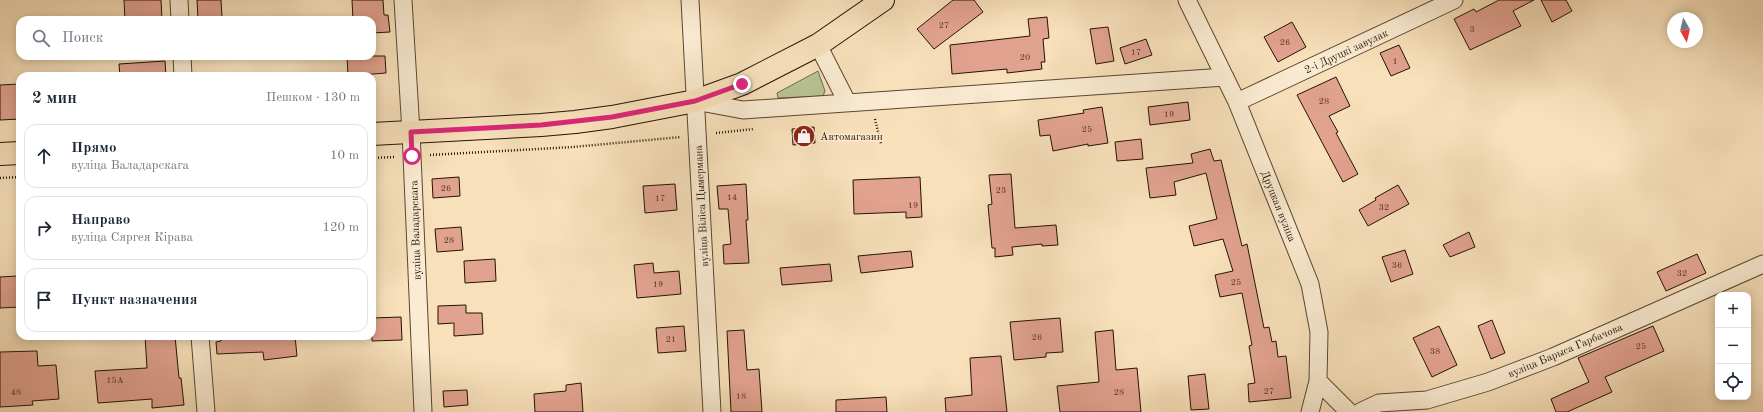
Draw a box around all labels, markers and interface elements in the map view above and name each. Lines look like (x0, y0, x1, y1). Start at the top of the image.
north arrow (1667, 12, 1703, 48)
search box (16, 16, 376, 60)
house number: 27 (939, 21, 949, 30)
house number: 3 (1469, 25, 1475, 34)
icon: search (30, 27, 52, 49)
street label: 2-і Друцкі завулак (1303, 28, 1390, 77)
text: Поиск (62, 31, 103, 46)
house number: 26 (1280, 38, 1290, 47)
house number: 17 (1131, 48, 1141, 57)
house number: 20 (1020, 53, 1030, 62)
house number: 1 (1392, 57, 1398, 66)
route end (733, 75, 751, 93)
text: 2 мин (32, 90, 77, 107)
text: Пешком · 130 m (266, 91, 360, 104)
house number: 28 (1319, 97, 1329, 106)
house number: 19 (1164, 110, 1174, 119)
shop icon: Автомагазин (791, 123, 817, 149)
house number: 25 (1082, 125, 1092, 134)
place label: Автомагазин (820, 132, 883, 143)
text: Прямо (71, 141, 117, 156)
street label: вуліца Віліса Цымермана (694, 144, 711, 267)
icon: ahead (33, 145, 55, 167)
route start (403, 147, 421, 165)
text: 10 m (330, 149, 359, 162)
text: вуліца Валадарскага (71, 159, 189, 172)
street label: Друцкая вуліца (1258, 169, 1297, 244)
street label: вуліца Валадарскага (409, 179, 424, 280)
house number: 26 (441, 184, 451, 193)
house number: 23 (996, 186, 1006, 195)
house number: 14 (727, 193, 737, 202)
house number: 17 (655, 194, 665, 203)
house number: 19 (908, 201, 918, 210)
house number: 32 (1379, 203, 1389, 212)
text: Направо (71, 213, 130, 228)
icon: right (33, 217, 55, 239)
text: 120 m (322, 221, 359, 234)
text: вуліца Сяргея Кірава (71, 231, 193, 244)
house number: 28 (444, 236, 454, 245)
house number: 36 (1392, 261, 1402, 270)
house number: 32 (1677, 269, 1687, 278)
house number: 25 (1231, 278, 1241, 287)
house number: 19 (653, 280, 663, 289)
icon: arrive (33, 289, 55, 311)
map controls (1715, 292, 1751, 400)
button: + (1715, 292, 1751, 328)
text: Пункт назначения (71, 293, 198, 308)
street label: вуліца Барыса Гарбачова (1507, 322, 1625, 381)
button: − (1715, 328, 1751, 364)
house number: 26 (1032, 333, 1042, 342)
house number: 21 (666, 335, 676, 344)
house number: 25 (1636, 342, 1646, 351)
house number: 38 (1430, 347, 1440, 356)
button: locate (1715, 364, 1751, 400)
house number: 15А (106, 376, 124, 385)
house number: 27 (1264, 387, 1274, 396)
house number: 48 (11, 388, 21, 397)
house number: 28 (1114, 388, 1124, 397)
house number: 18 (736, 392, 746, 401)

